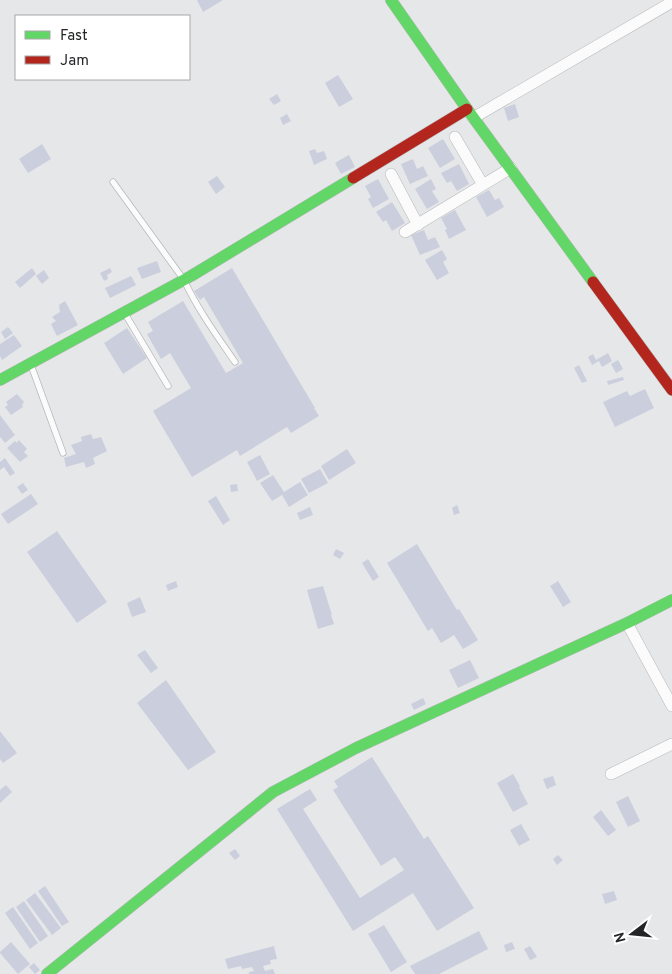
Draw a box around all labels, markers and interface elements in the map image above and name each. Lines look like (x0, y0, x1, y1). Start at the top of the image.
legend (15, 15, 190, 80)
text: Fast (60, 27, 88, 46)
text: Jam (60, 52, 89, 71)
north arrow (607, 909, 657, 959)
text: N (611, 930, 631, 944)

